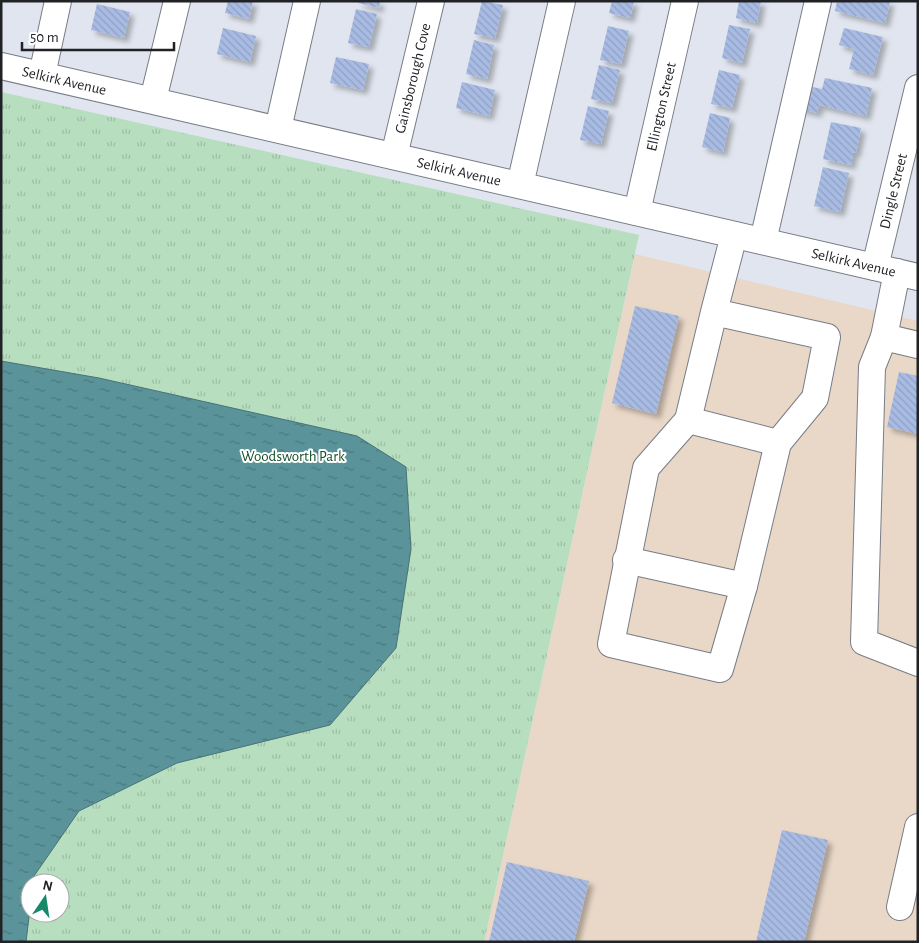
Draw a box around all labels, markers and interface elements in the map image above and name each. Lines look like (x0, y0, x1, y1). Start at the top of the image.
scale bar (22, 20, 175, 52)
street label: Gainsborough Cove (393, 22, 433, 135)
text: 50 m (30, 30, 59, 45)
street label: Ellington Street (644, 61, 679, 153)
street label: Selkirk Avenue (21, 64, 108, 98)
street label: Dingle Street (877, 152, 910, 230)
street label: Selkirk Avenue (415, 155, 503, 189)
street label: Selkirk Avenue (810, 246, 897, 280)
park label: Woodsworth Park (241, 449, 345, 464)
north arrow (20, 873, 70, 923)
text: N (41, 878, 54, 894)

